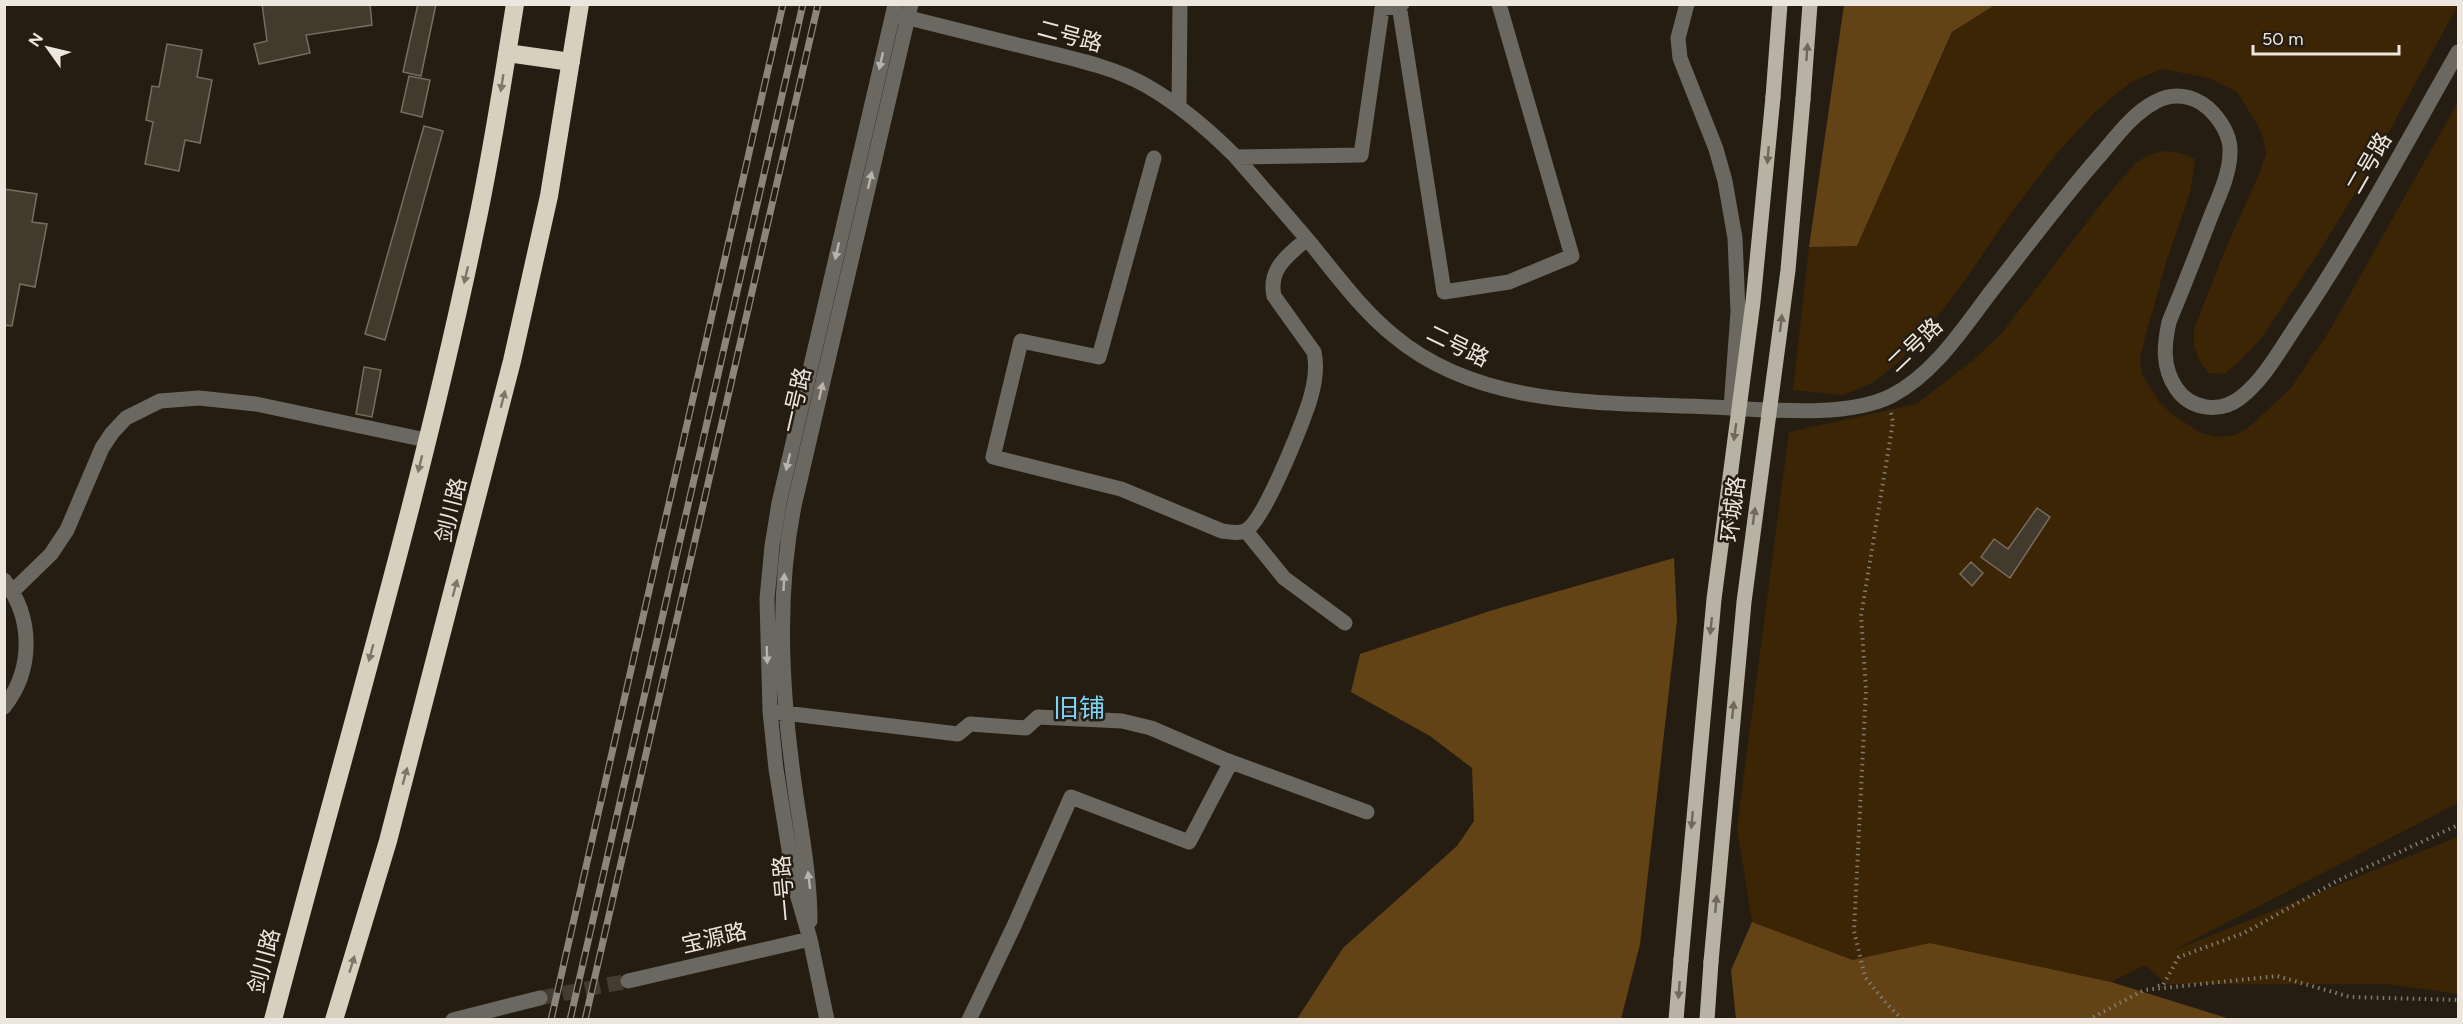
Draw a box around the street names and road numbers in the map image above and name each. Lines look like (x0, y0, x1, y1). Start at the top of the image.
street label: 二号路 (1035, 14, 1105, 58)
street label: 二号路 (2341, 128, 2397, 198)
street label: 二号路 (1882, 312, 1948, 378)
street label: 二号路 (1422, 319, 1494, 373)
street label: 一号路 (775, 365, 817, 435)
street label: 剑川路 (430, 475, 472, 545)
street label: 环城路 (1716, 475, 1750, 543)
street label: 一号路 (768, 854, 800, 922)
street label: 宝源路 (679, 917, 749, 959)
street label: 剑川路 (242, 926, 286, 996)

